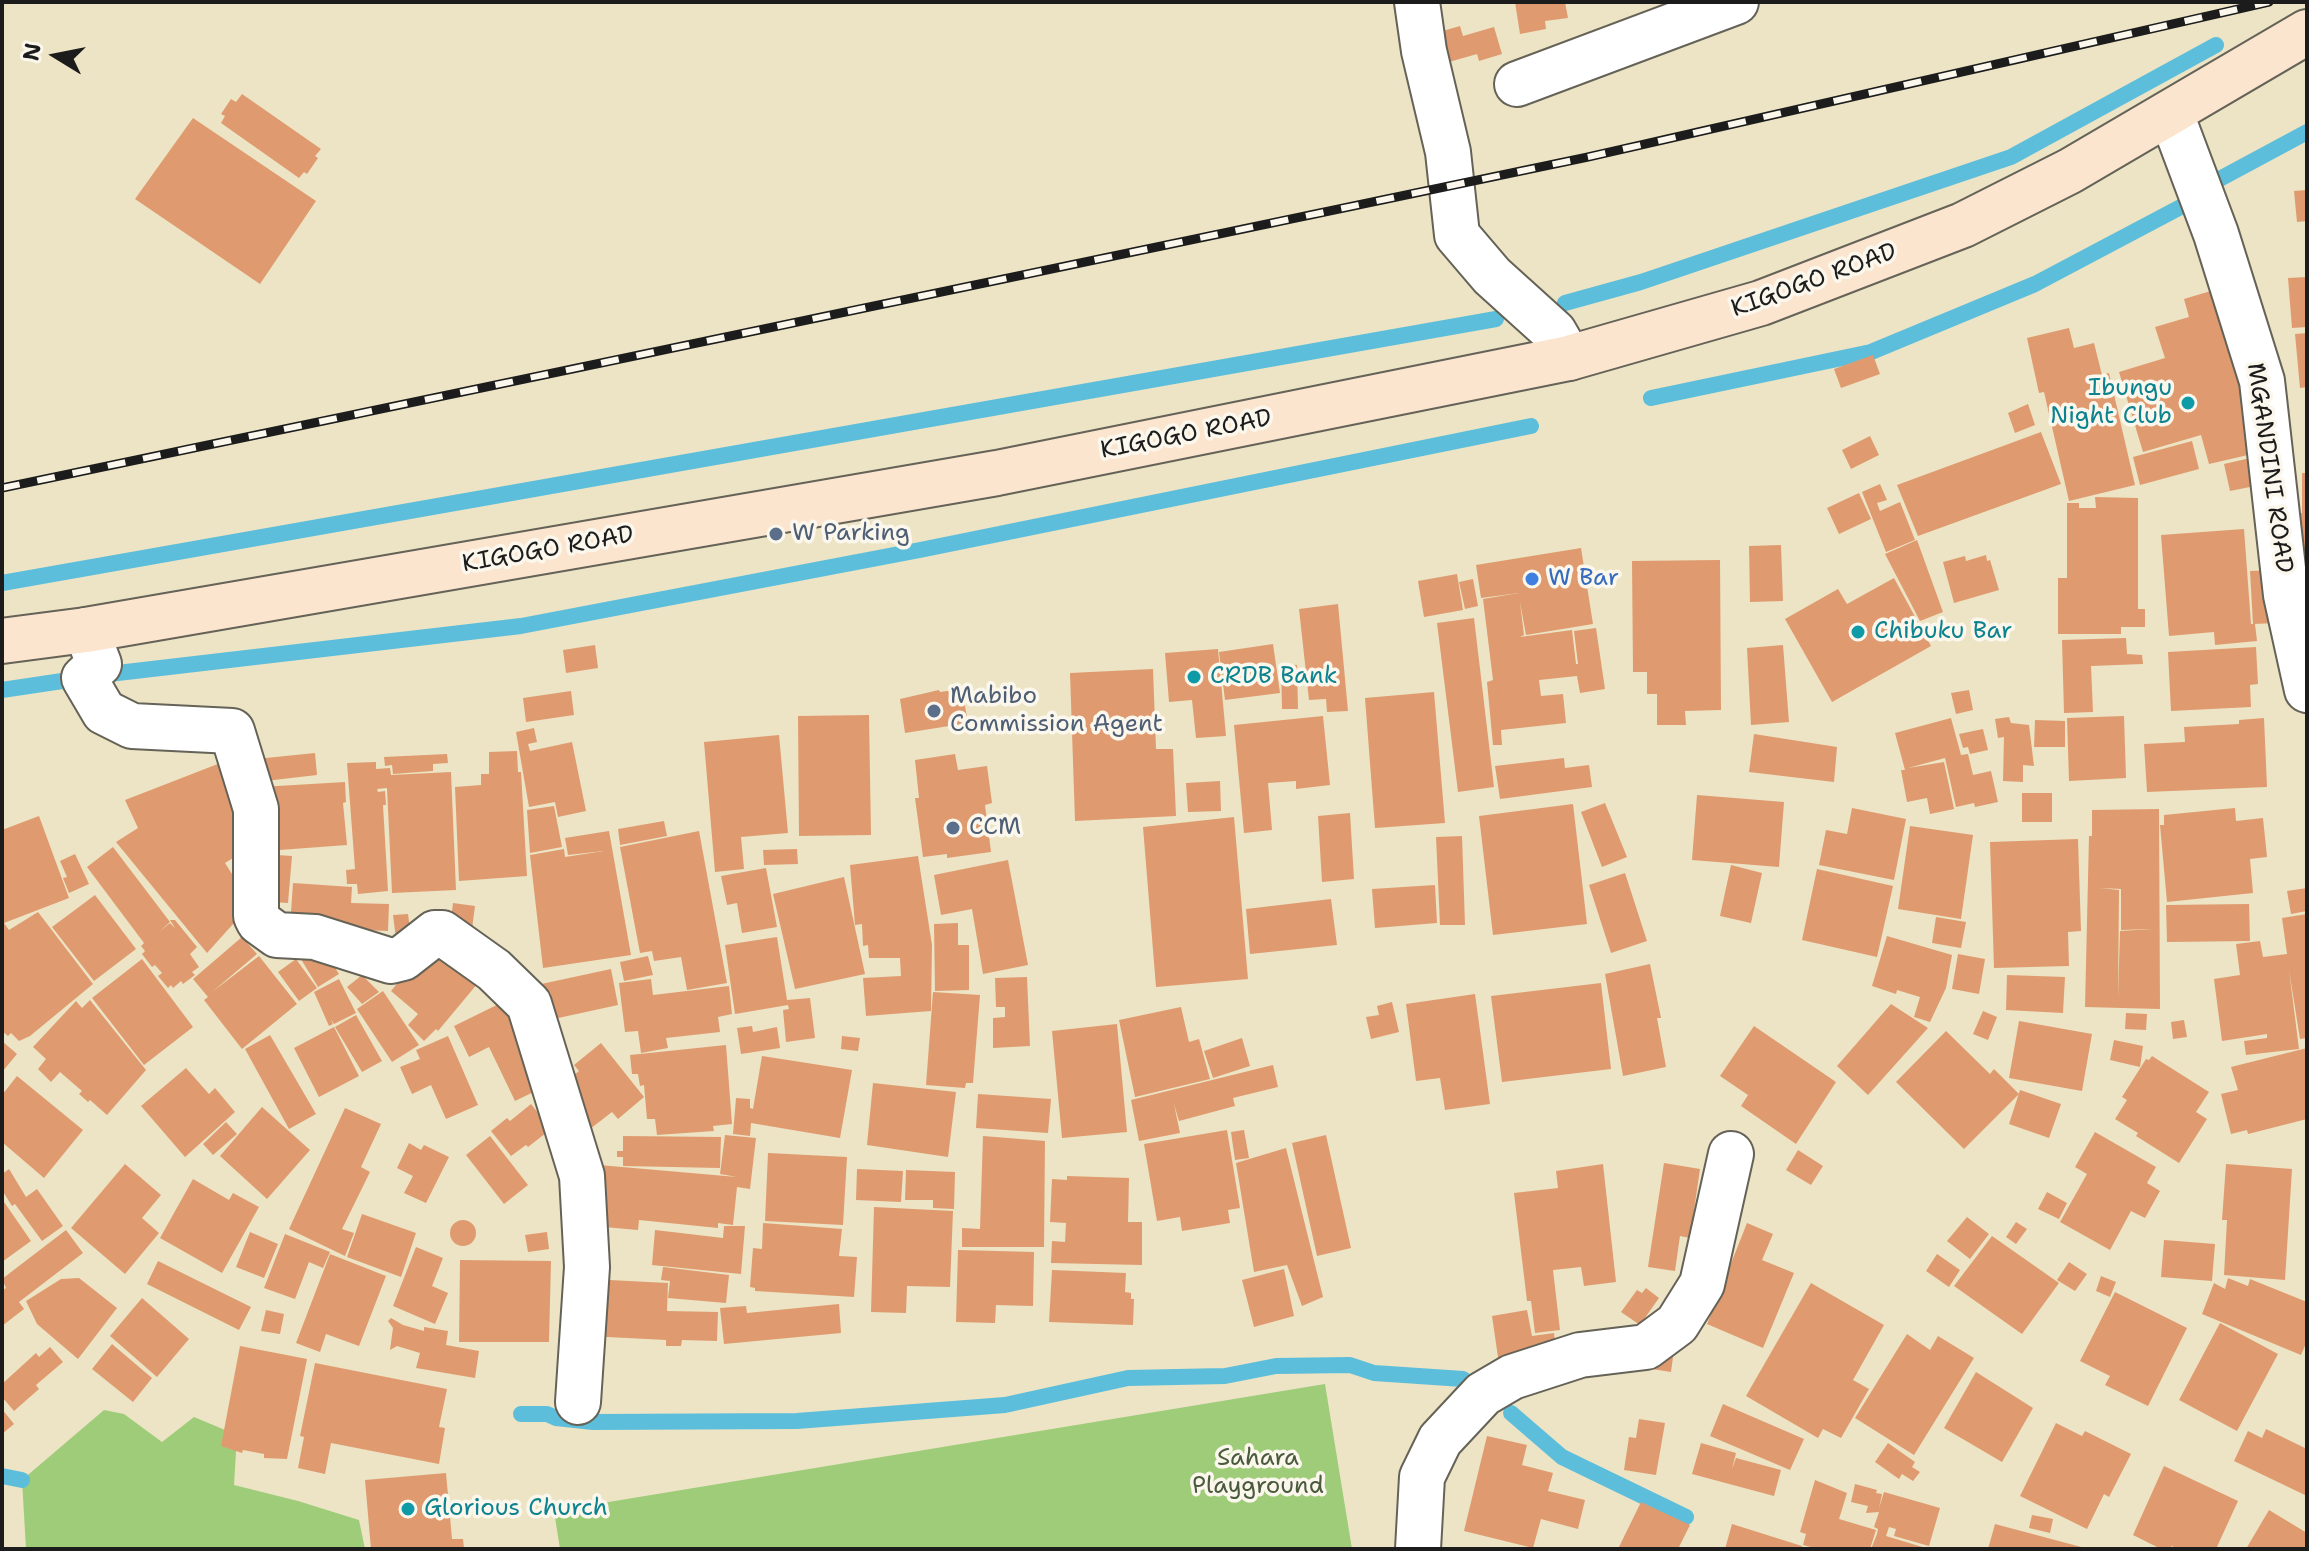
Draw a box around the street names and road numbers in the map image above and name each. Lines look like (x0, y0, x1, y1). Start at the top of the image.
street label: KIGOGO ROAD (1727, 238, 1901, 324)
street label: MGANDINI ROAD (2240, 361, 2298, 575)
street label: KIGOGO ROAD (1098, 404, 1274, 466)
street label: KIGOGO ROAD (460, 521, 636, 579)

